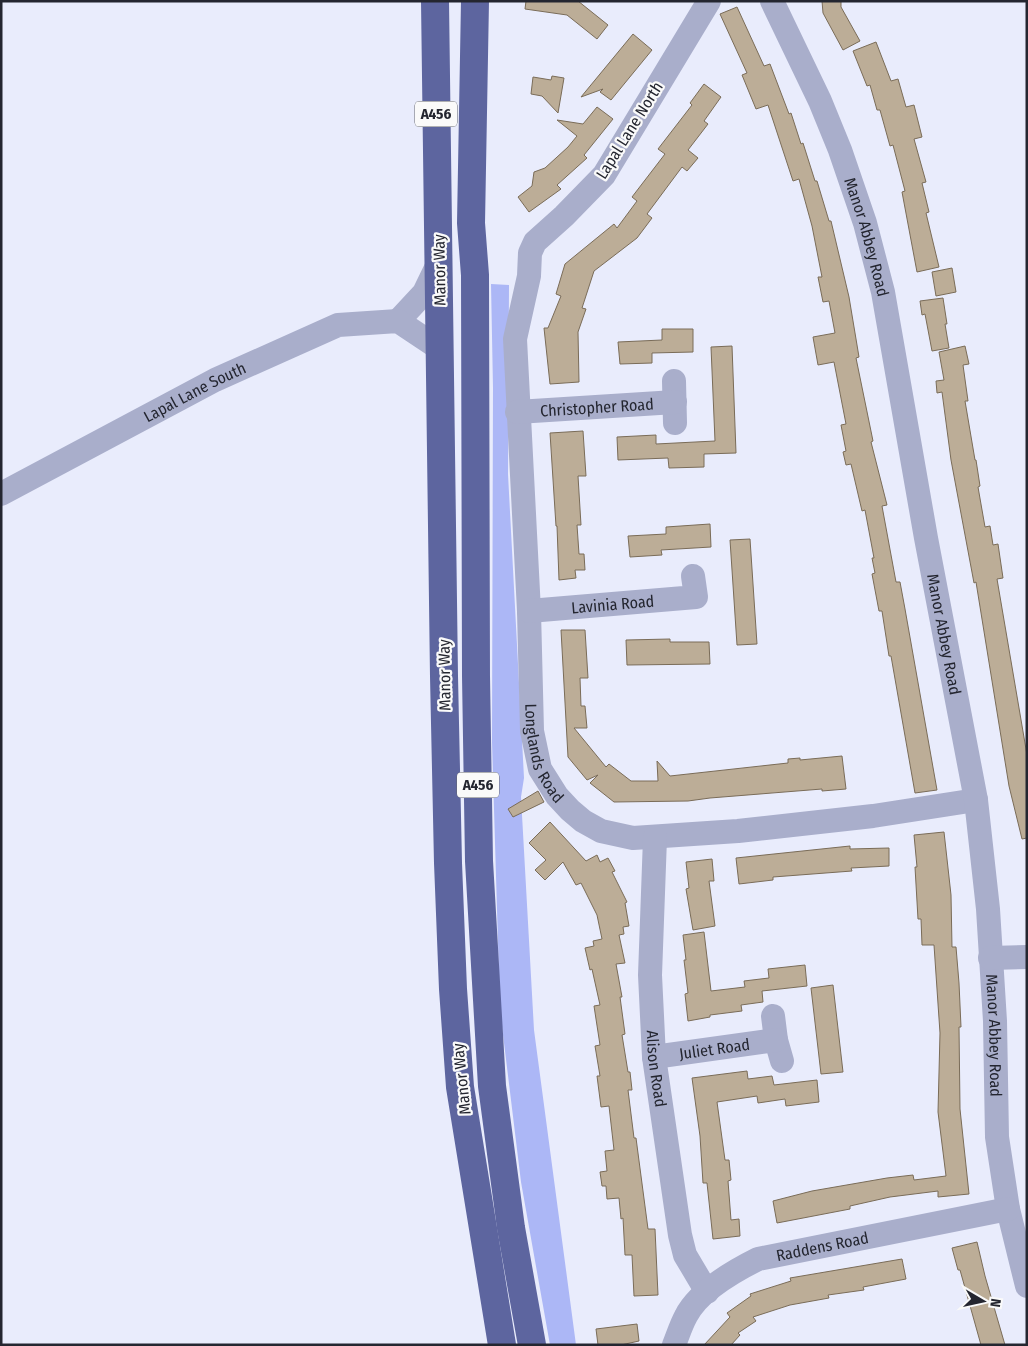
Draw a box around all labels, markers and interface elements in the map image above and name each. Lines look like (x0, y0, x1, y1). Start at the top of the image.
street label: Lapal Lane North (592, 78, 667, 182)
road number: A456 (415, 102, 457, 126)
street label: Manor Abbey Road (840, 175, 893, 298)
street label: Manor Way (429, 233, 450, 306)
street label: Lapal Lane South (141, 358, 249, 426)
street label: Christopher Road (540, 394, 654, 421)
street label: Manor Abbey Road (923, 572, 965, 696)
street label: Lavinia Road (571, 592, 655, 617)
street label: Manor Way (434, 638, 455, 711)
street label: Longlands Road (521, 703, 568, 807)
road number: A456 (457, 772, 499, 798)
street label: Manor Abbey Road (982, 973, 1005, 1097)
street label: Alison Road (643, 1030, 670, 1108)
street label: Juliet Road (678, 1035, 751, 1063)
street label: Manor Way (448, 1041, 475, 1116)
street label: Raddens Road (774, 1228, 870, 1265)
north arrow (958, 1276, 1008, 1326)
text: N (986, 1297, 1004, 1308)

